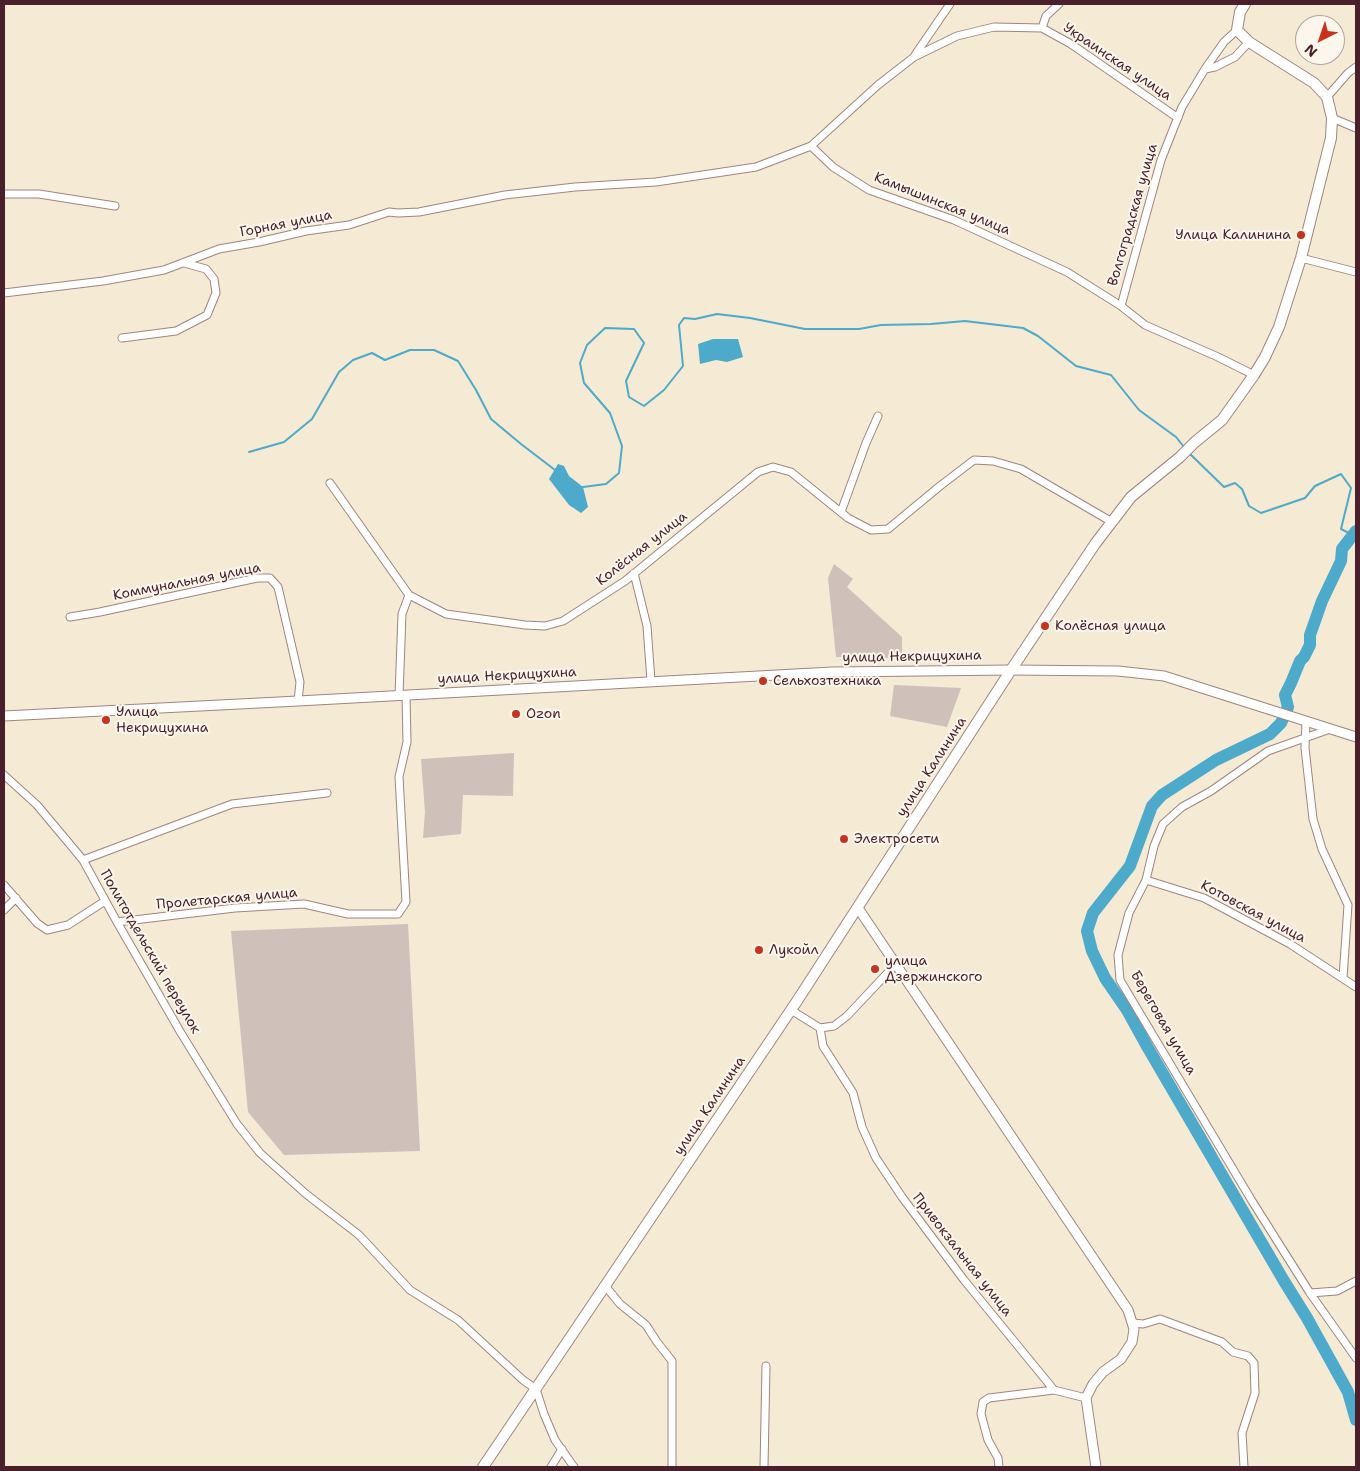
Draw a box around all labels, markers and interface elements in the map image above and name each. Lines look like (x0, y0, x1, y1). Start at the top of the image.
north arrow (1295, 15, 1345, 65)
street label: Украинская улица (1060, 19, 1174, 105)
text: N (1301, 40, 1321, 61)
street label: Волгоградская улица (1105, 142, 1161, 288)
street label: Камышинская улица (871, 169, 1013, 239)
street label: Горная улица (239, 207, 333, 241)
place label: Улица Калинина (1175, 227, 1291, 243)
marker: Улица Калинина (1295, 229, 1307, 241)
street label: Колёсная улица (593, 508, 691, 590)
street label: Коммунальная улица (112, 559, 262, 605)
place label: Колёсная улица (1055, 618, 1166, 634)
marker: Колёсная улица (1039, 620, 1051, 632)
street label: улица Некрицухина (842, 647, 982, 667)
street label: улица Некрицухина (437, 664, 577, 688)
place label: Сельхозтехника (773, 673, 881, 689)
marker: Сельхозтехника (757, 675, 769, 687)
place label: Улица Некрицухина (116, 704, 208, 736)
place label: Ozon (526, 706, 561, 722)
marker: Ozon (510, 708, 522, 720)
marker: Улица Некрицухина (100, 714, 112, 726)
street label: улица Калинина (893, 714, 971, 820)
place label: Электросети (854, 831, 939, 847)
marker: Электросети (838, 833, 850, 845)
street label: Политотдельский переулок (96, 867, 204, 1037)
street label: Котовская улица (1198, 877, 1308, 947)
street label: Пролетарская улица (156, 884, 298, 914)
place label: Лукойл (769, 942, 819, 958)
marker: Лукойл (753, 944, 765, 956)
place label: улица Дзержинского (885, 953, 982, 986)
marker: улица Дзержинского (869, 963, 881, 975)
street label: Береговая улица (1126, 968, 1200, 1078)
street label: улица Калинина (671, 1053, 749, 1159)
street label: Привокзальная улица (909, 1190, 1015, 1320)

